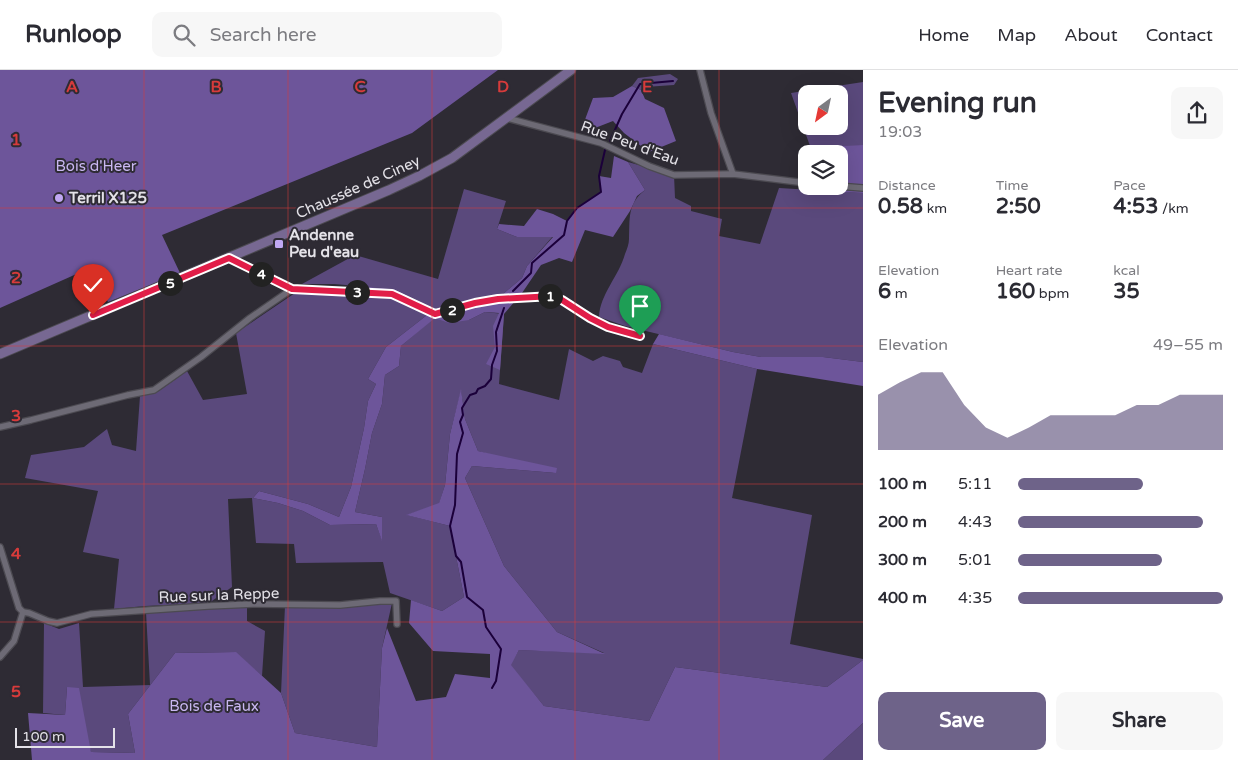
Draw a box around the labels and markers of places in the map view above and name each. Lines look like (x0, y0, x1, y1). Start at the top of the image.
place label: Terril X125 (68, 189, 147, 207)
marker: Terril X125 (53, 192, 65, 204)
place label: Andenne Peu d'eau (289, 226, 359, 261)
marker: Andenne Peu d'eau (273, 238, 285, 250)
pin: 4 (248, 262, 274, 286)
pin (72, 264, 114, 315)
pin: 5 (158, 270, 182, 296)
pin: 3 (344, 280, 370, 304)
pin: 1 (538, 284, 562, 308)
pin (619, 285, 661, 336)
pin: 2 (440, 298, 464, 322)

